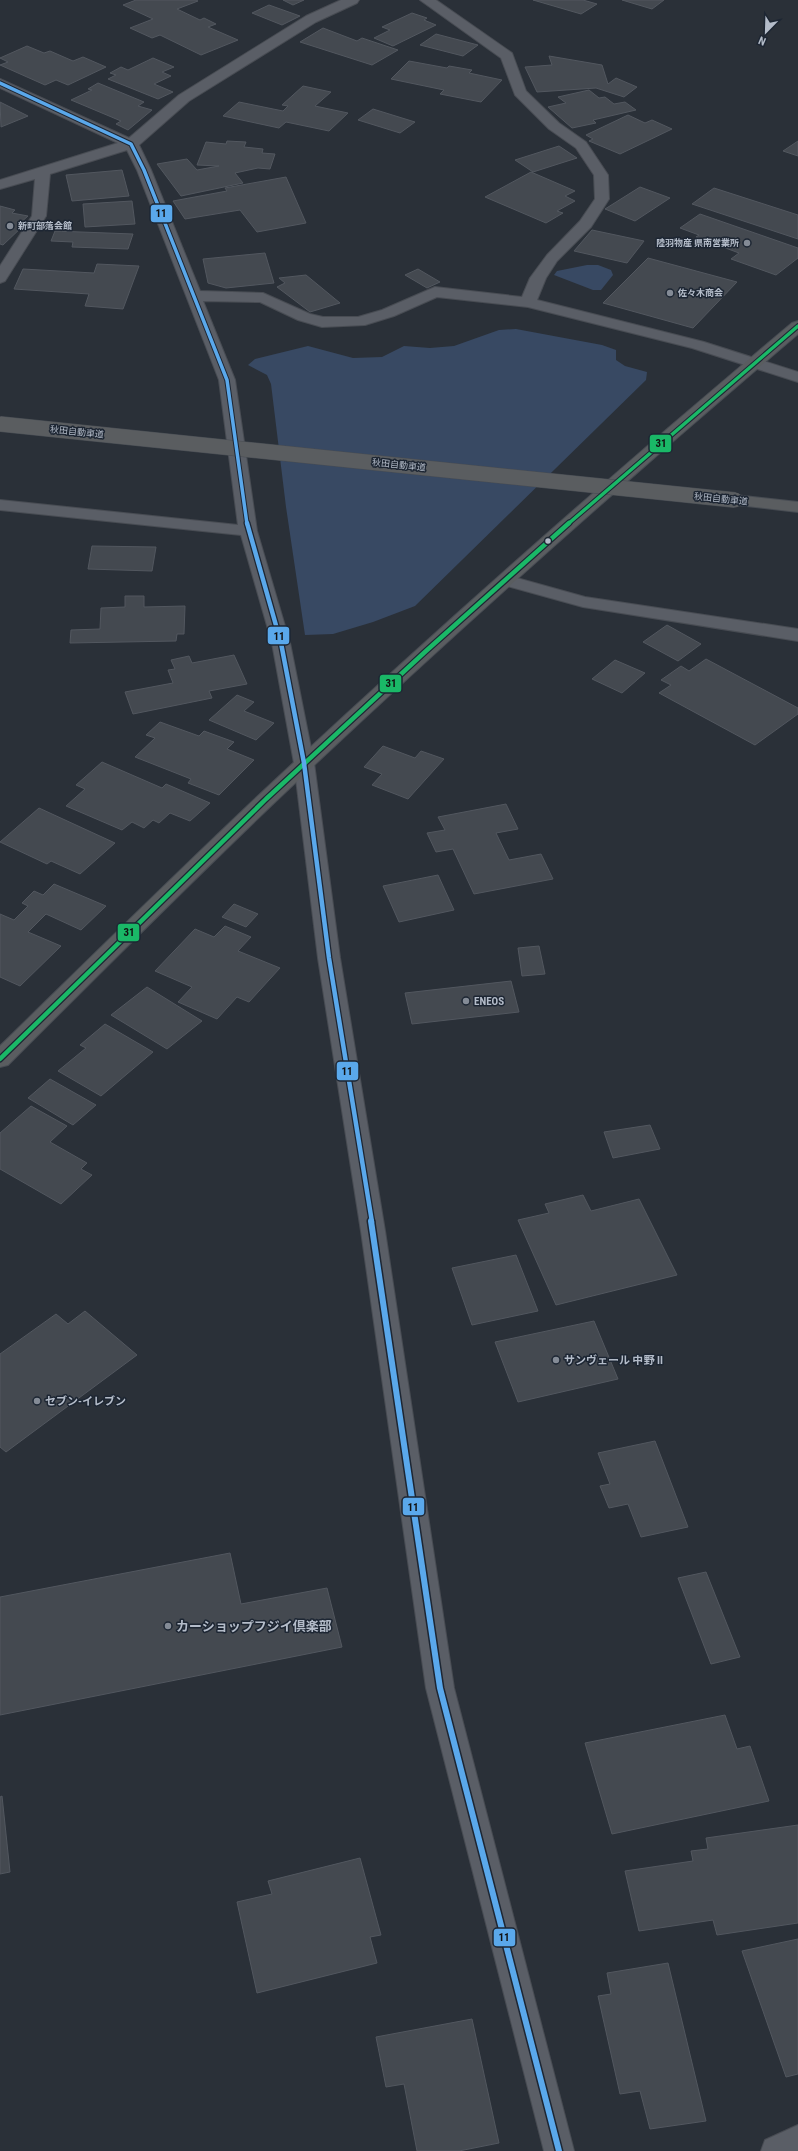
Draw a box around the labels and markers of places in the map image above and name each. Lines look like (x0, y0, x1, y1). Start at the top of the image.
marker: 新町部落会館 (5, 221, 15, 231)
place label: 新町部落会館 (18, 221, 72, 231)
place label: 陸羽物産 県南営業所 (656, 238, 739, 248)
marker: 陸羽物産 県南営業所 (742, 238, 752, 248)
marker: 佐々木商会 (665, 288, 675, 298)
place label: 佐々木商会 (677, 288, 723, 298)
unlabelled marker (543, 536, 553, 546)
place label: ENEOS (474, 995, 504, 1008)
marker: ENEOS (461, 996, 471, 1006)
place label: サンヴェール 中野 II (564, 1354, 663, 1367)
marker: サンヴェール 中野 II (551, 1355, 561, 1365)
place label: セブン-イレブン (45, 1395, 126, 1408)
marker: セブン-イレブン (32, 1396, 42, 1406)
place label: カーショップフジイ倶楽部 (176, 1619, 332, 1634)
marker: カーショップフジイ倶楽部 (163, 1621, 173, 1631)

